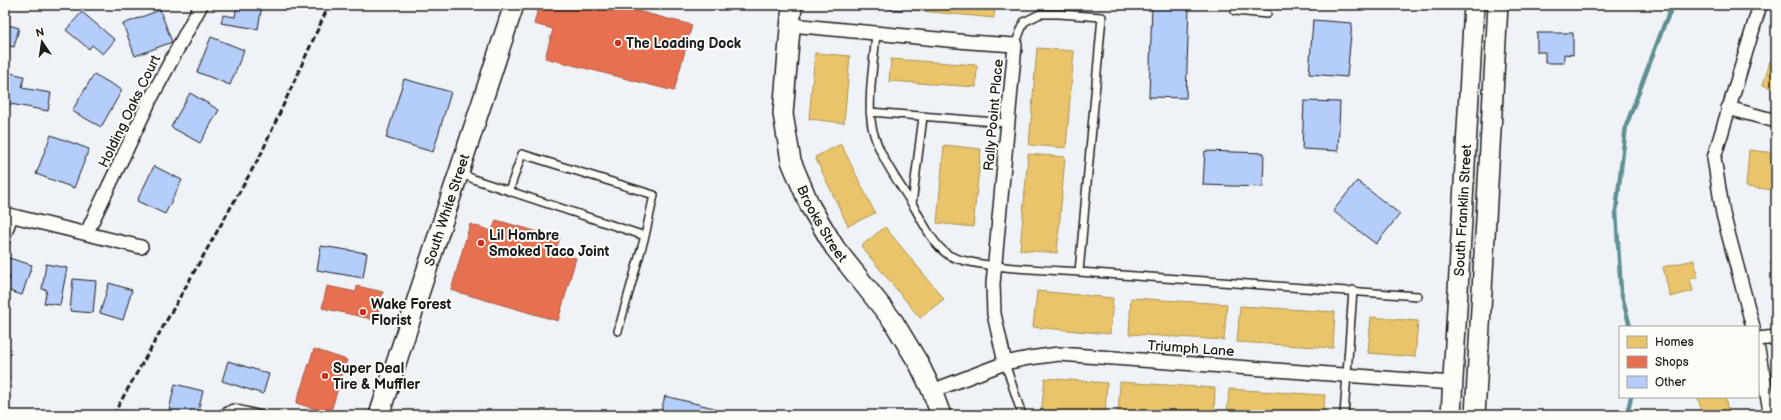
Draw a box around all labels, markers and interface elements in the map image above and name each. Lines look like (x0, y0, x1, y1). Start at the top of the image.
north arrow (22, 22, 62, 62)
text: N (34, 25, 45, 40)
place label: The Loading Dock (626, 35, 742, 52)
marker: The Loading Dock (613, 38, 623, 48)
street label: Holding Oaks Court (95, 51, 164, 170)
street label: Rally Pooint Place (980, 58, 1007, 172)
street label: South Franklin Street (1451, 143, 1475, 277)
street label: South White Street (421, 151, 474, 268)
street label: Brooks Street (793, 183, 851, 266)
place label: Lil Hombre Smoked Taco Joint (489, 227, 610, 260)
marker: Lil Hombre Smoked Taco Joint (476, 238, 486, 248)
place label: Wake Forest Florist (371, 296, 451, 329)
marker: Wake Forest Florist (358, 307, 368, 317)
legend (1619, 326, 1759, 398)
text: Homes (1655, 335, 1694, 350)
street label: Triumph Lane (1147, 337, 1235, 360)
text: Shops (1655, 355, 1689, 370)
place label: Super Deal Tire & Muffler (333, 360, 420, 393)
marker: Super Deal Tire & Muffler (320, 371, 330, 381)
text: Other (1655, 375, 1687, 390)

